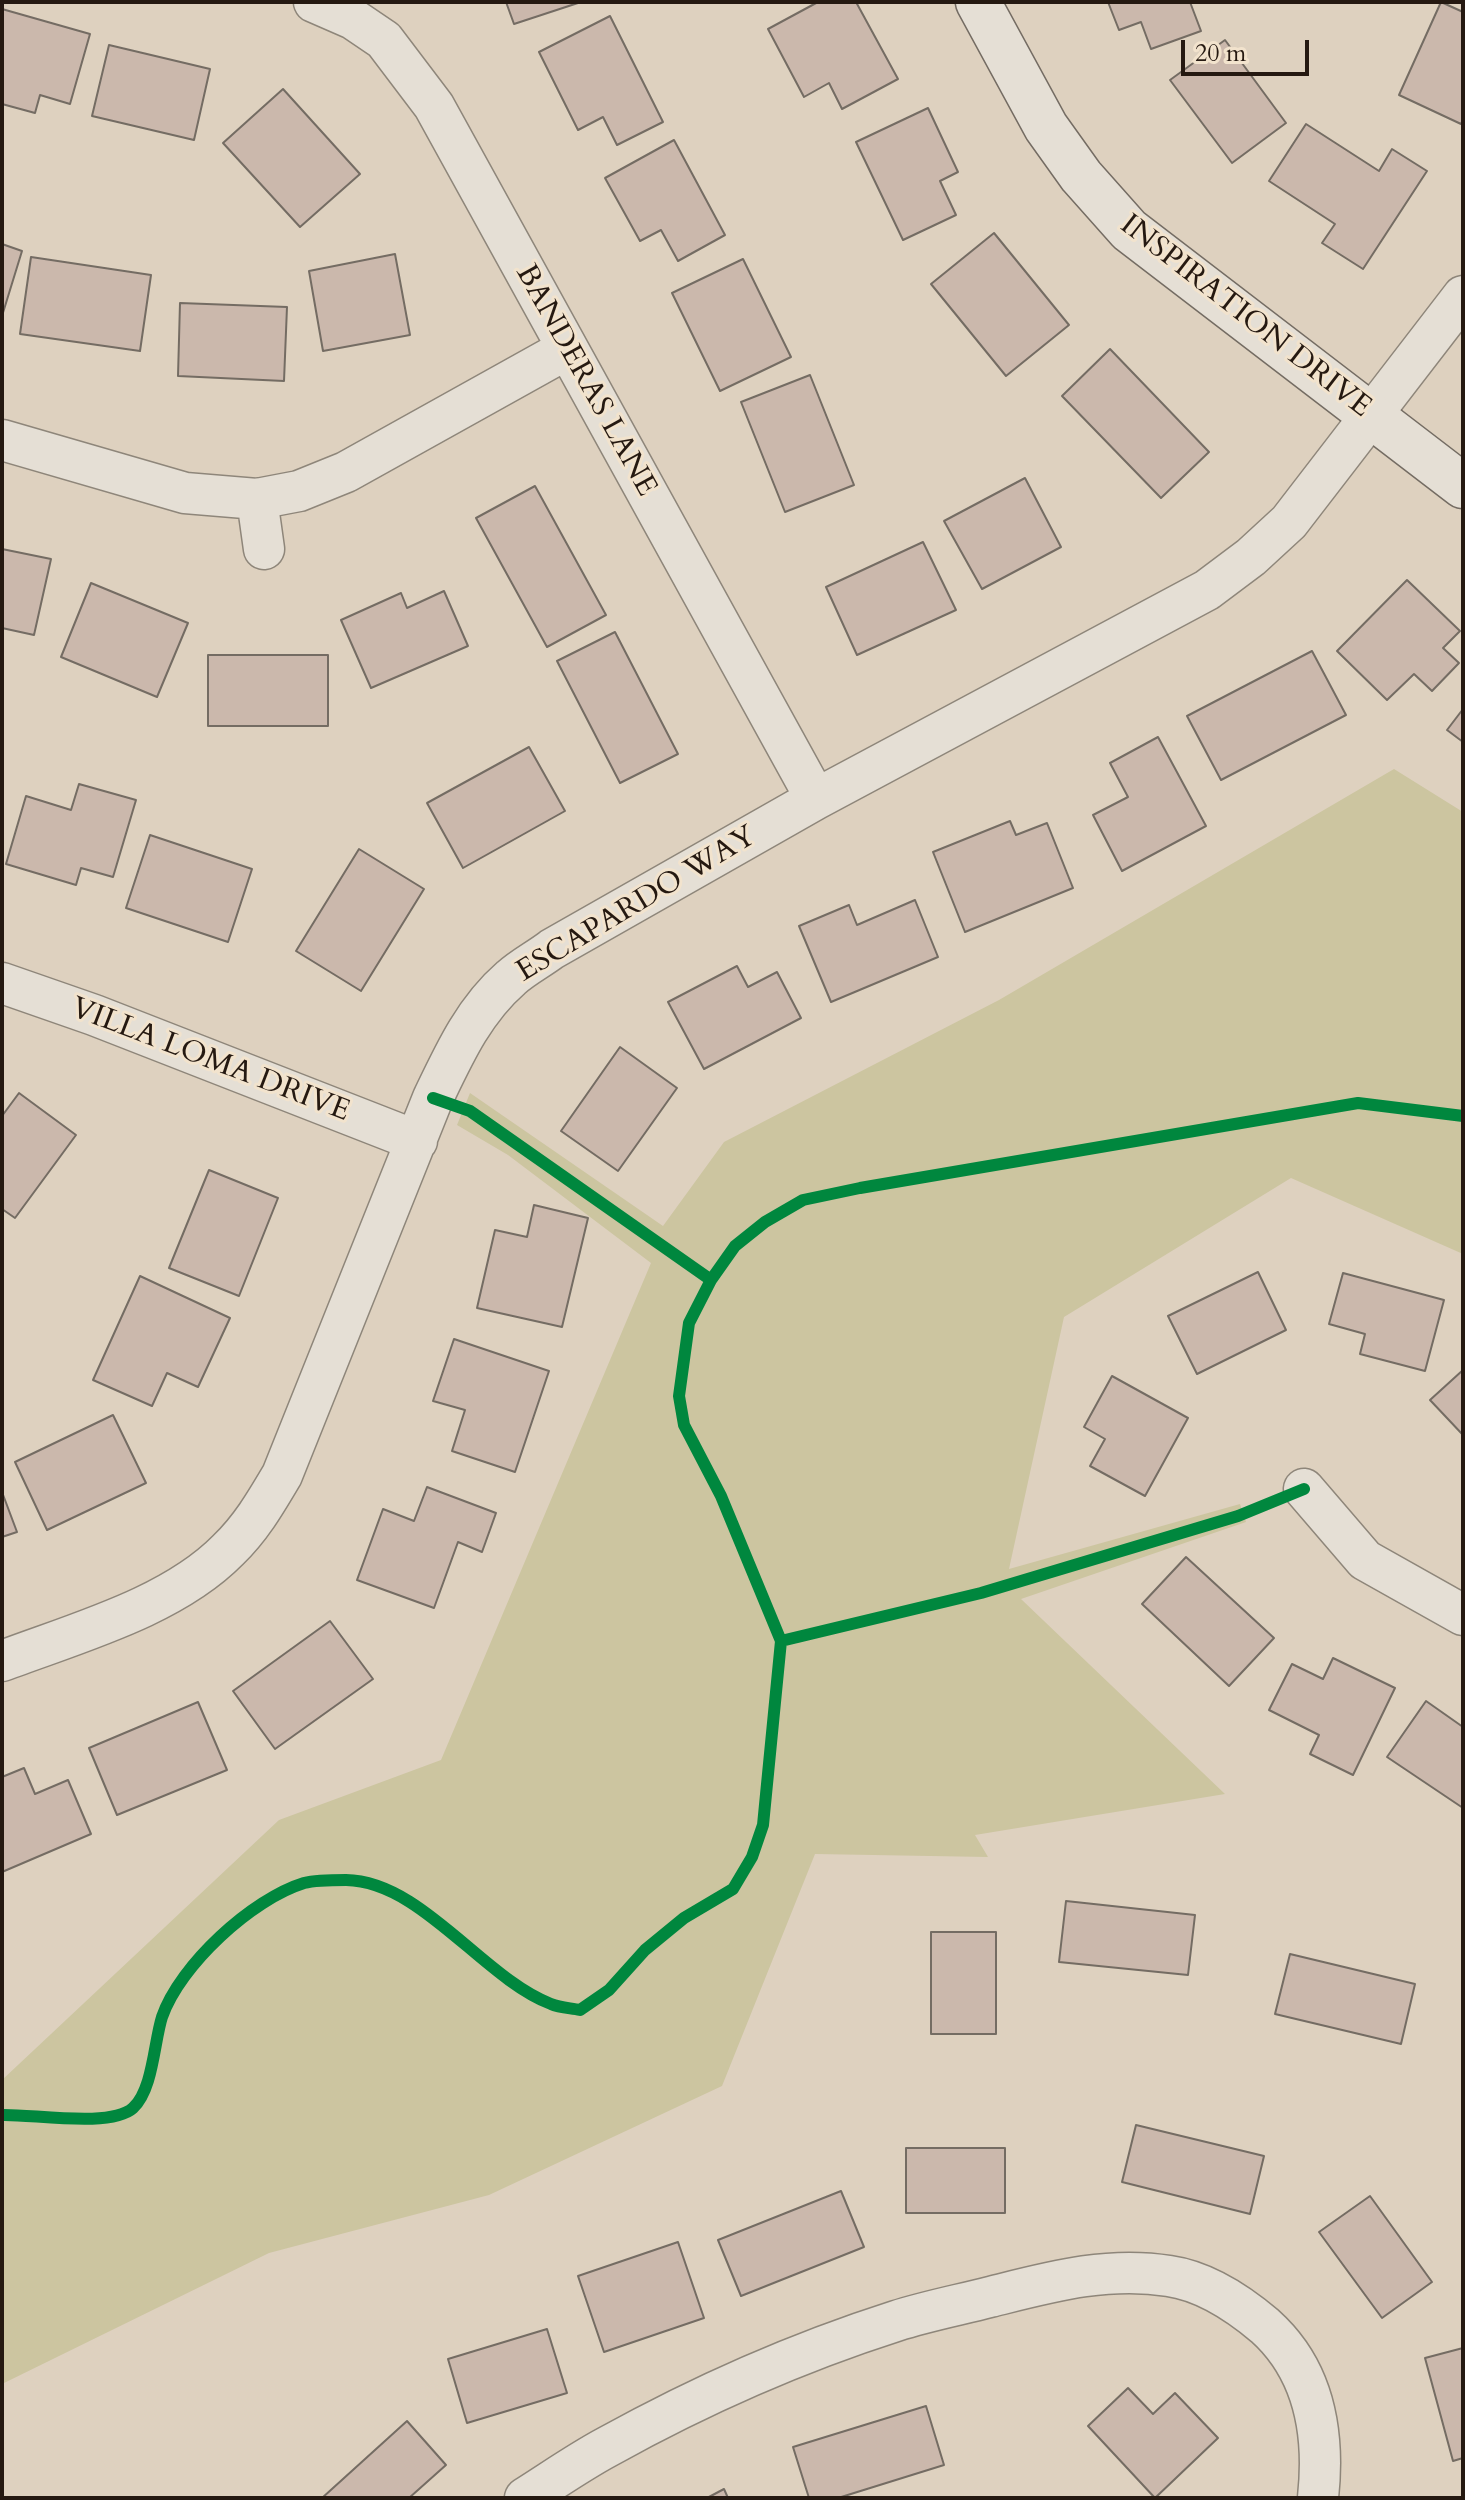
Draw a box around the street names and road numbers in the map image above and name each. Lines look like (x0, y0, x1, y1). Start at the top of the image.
street label: INSPIRATION DRIVE (1112, 208, 1378, 426)
street label: BANDERAS LANE (506, 259, 664, 503)
street label: ESCAPARDO WAY (511, 819, 763, 991)
street label: VILLA LOMA DRIVE (66, 991, 354, 1131)

